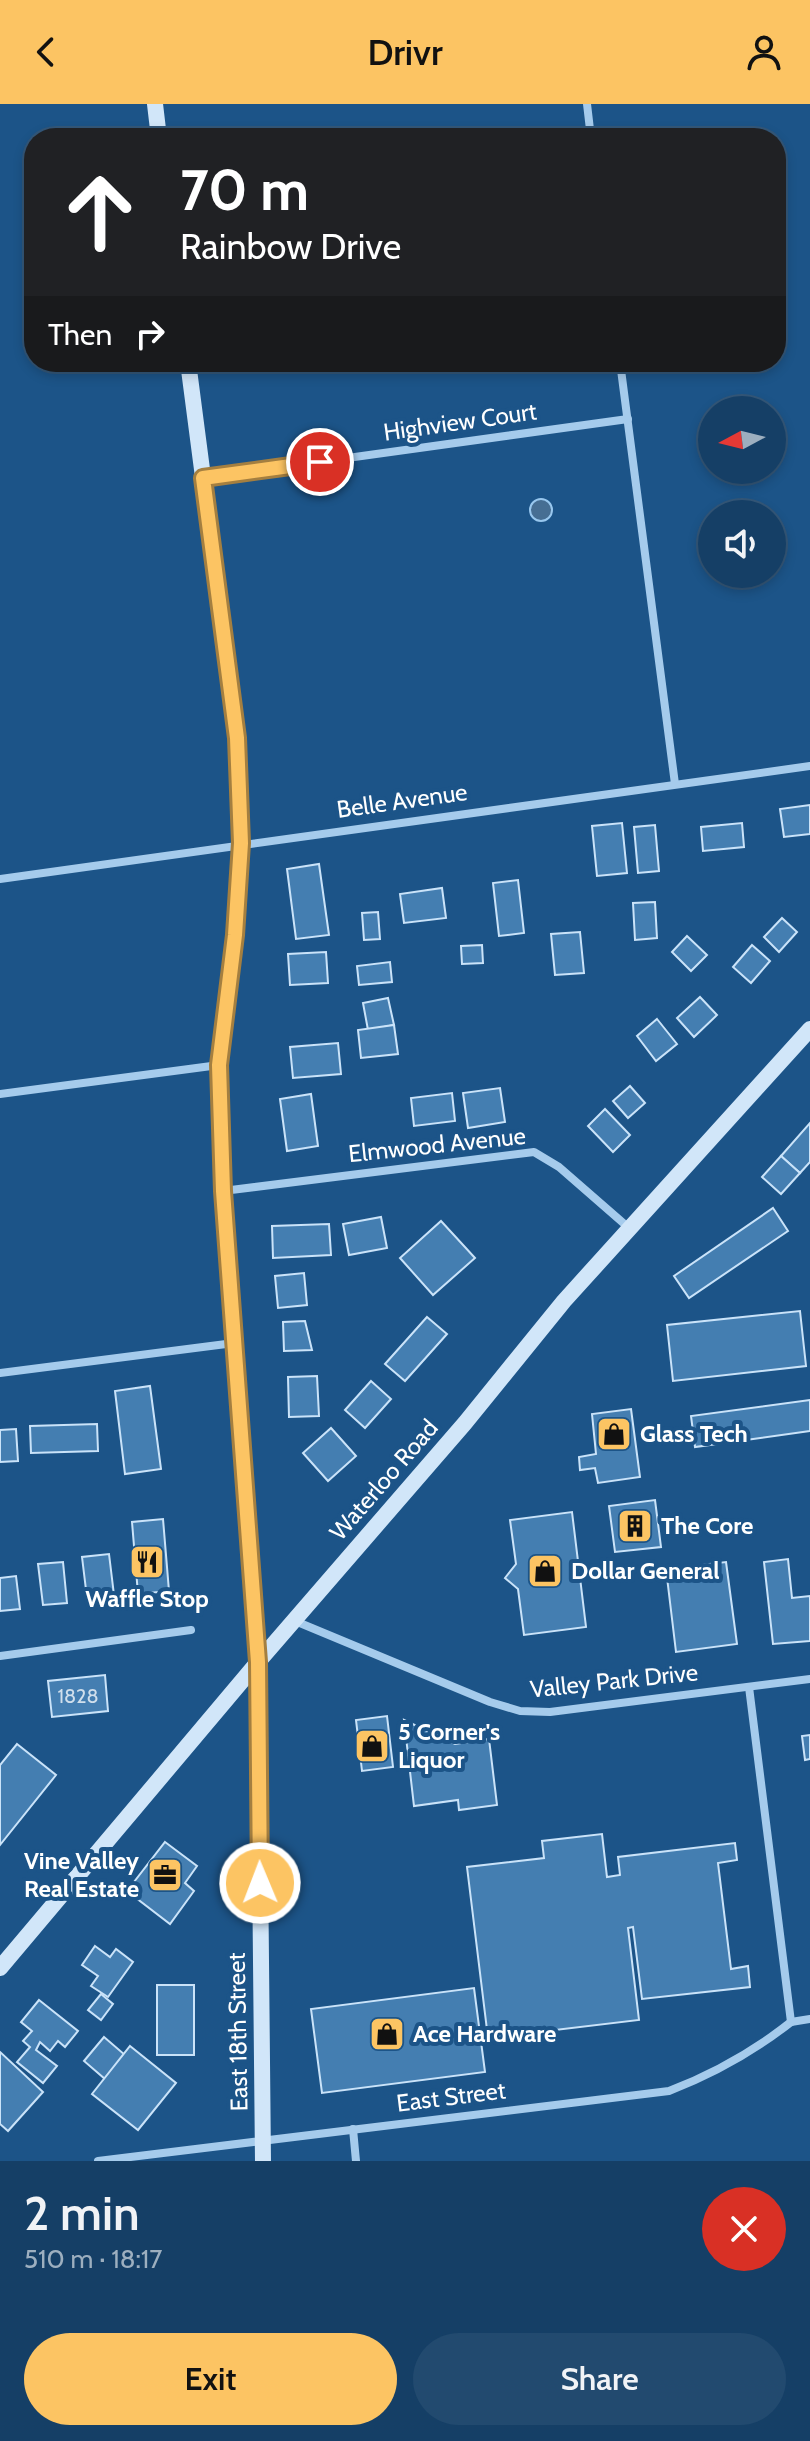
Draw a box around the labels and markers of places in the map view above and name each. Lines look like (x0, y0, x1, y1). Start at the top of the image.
pin (286, 428, 354, 496)
shop icon: Glass Tech (595, 1415, 633, 1453)
place label: Glass Tech (640, 1419, 748, 1448)
building icon: The Core (616, 1507, 654, 1545)
place label: The Core (661, 1511, 753, 1540)
restaurant icon: Waffle Stop (128, 1543, 166, 1581)
shop icon: Dollar General (526, 1552, 564, 1590)
place label: Dollar General (571, 1556, 720, 1585)
place label: Waffle Stop (85, 1584, 209, 1613)
place label: 5 Corner's Liquor (398, 1717, 500, 1774)
shop icon: 5 Corner's Liquor (353, 1727, 391, 1765)
place label: Vine Valley Real Estate (24, 1846, 139, 1903)
office icon: Vine Valley Real Estate (146, 1856, 184, 1894)
shop icon: Ace Hardware (368, 2015, 406, 2053)
place label: Ace Hardware (413, 2019, 556, 2048)

